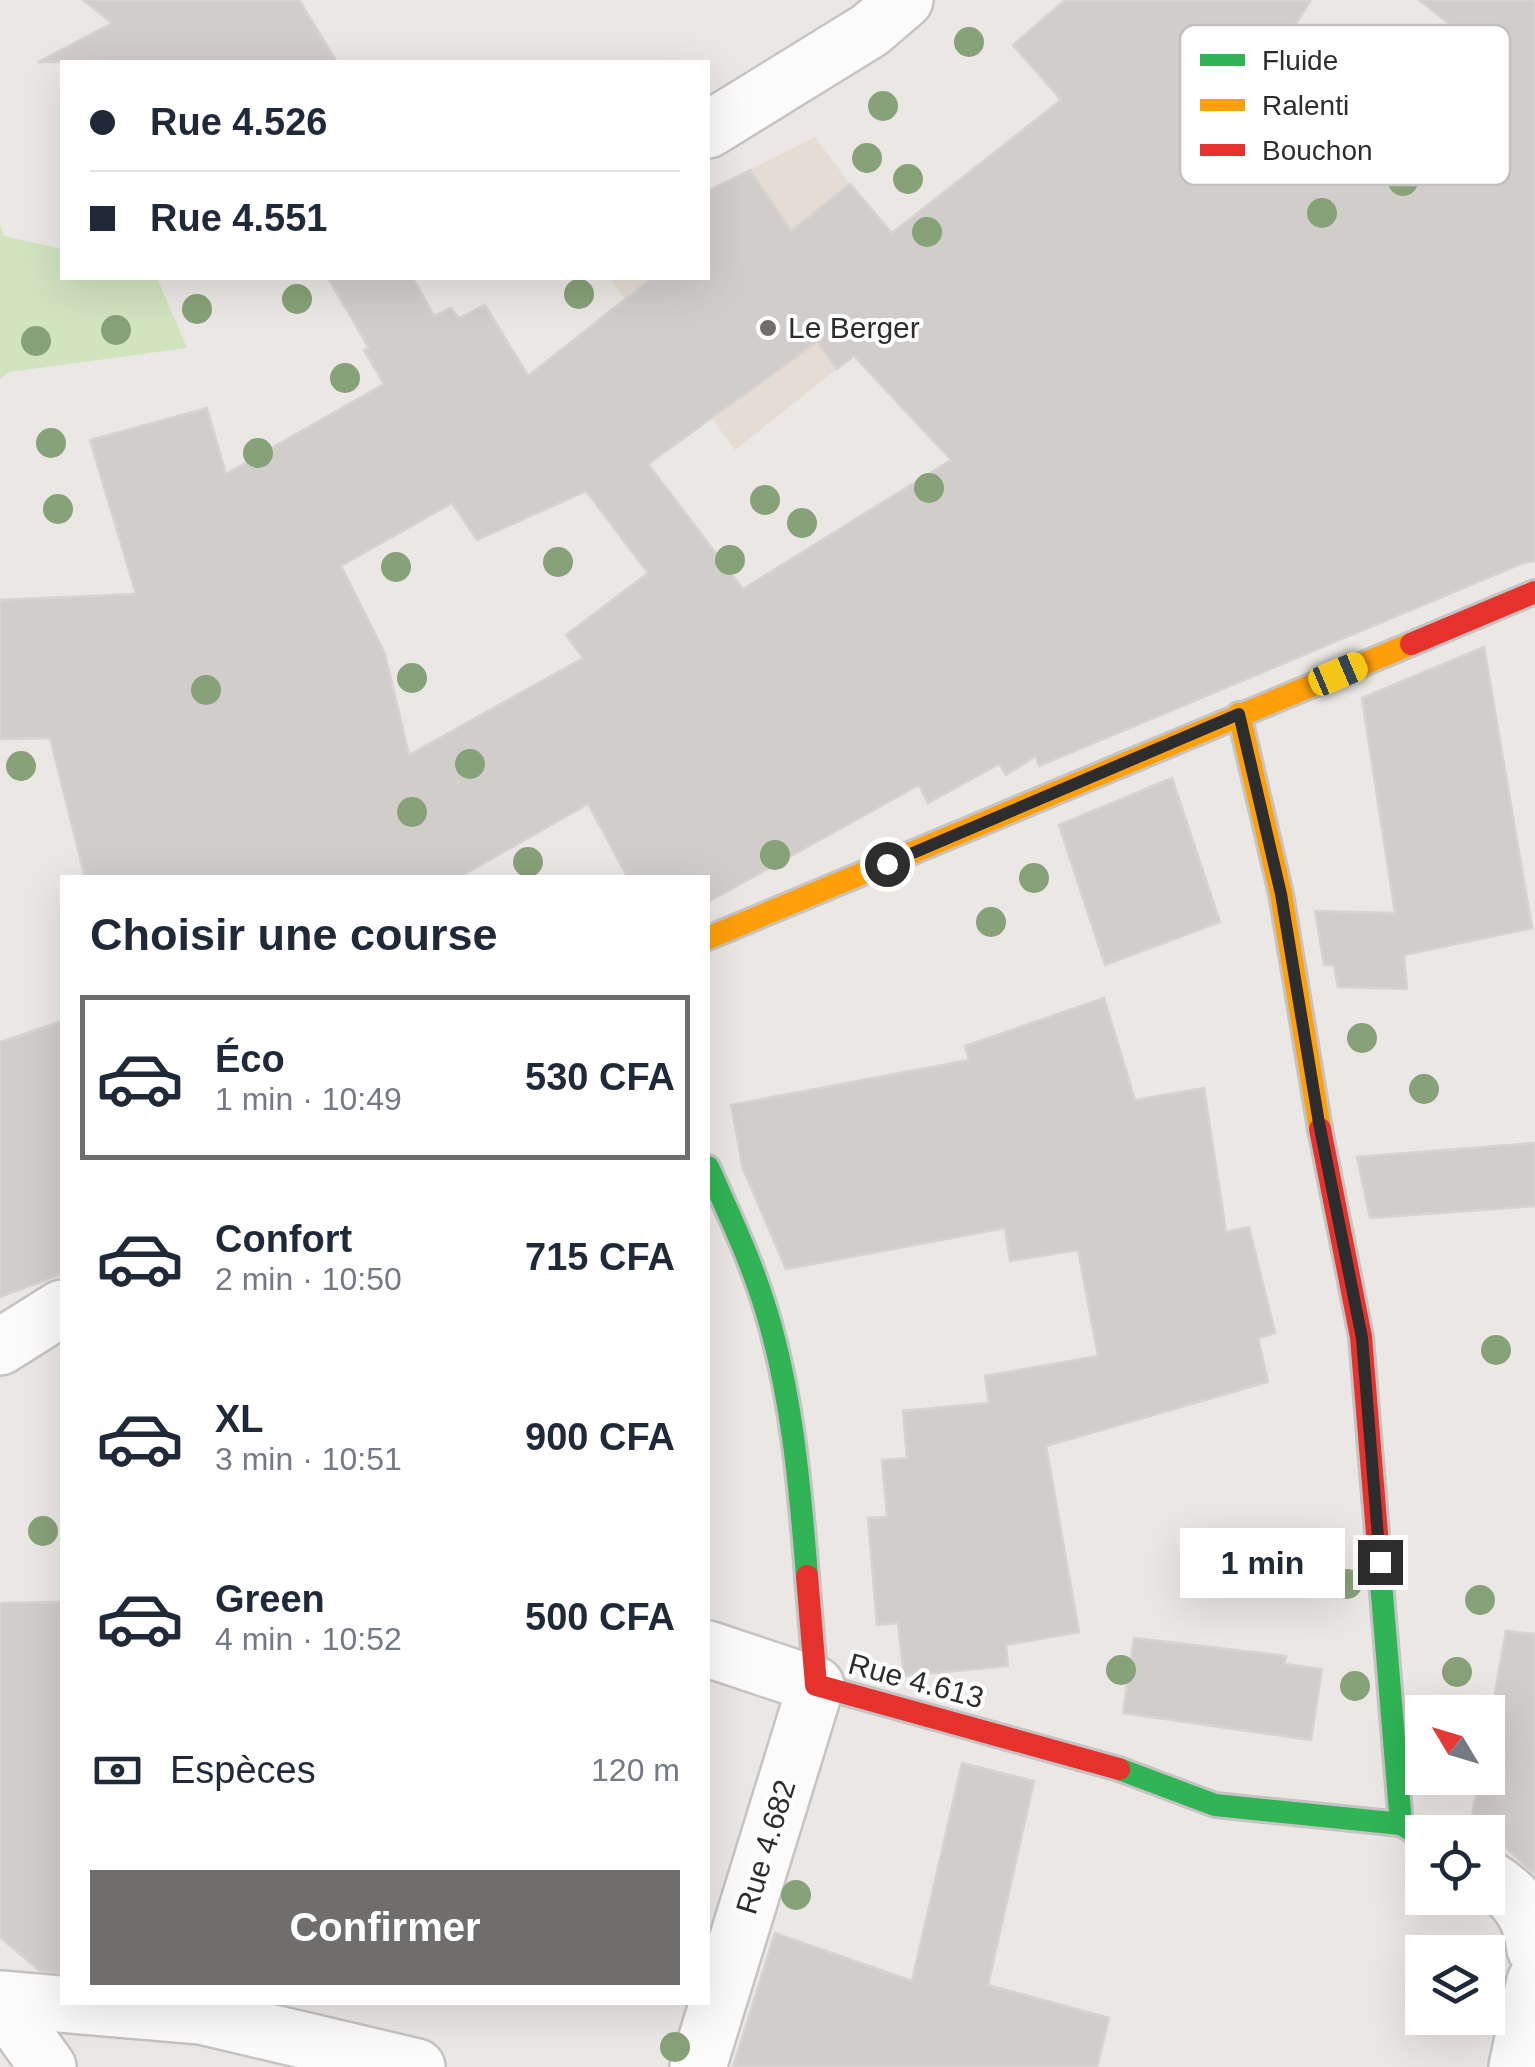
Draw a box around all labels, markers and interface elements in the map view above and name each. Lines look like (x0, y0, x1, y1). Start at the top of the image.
legend (1180, 25, 1510, 185)
text: Fluide (1262, 45, 1338, 76)
text: Ralenti (1262, 90, 1349, 121)
text: Rue 4.526 (150, 101, 327, 143)
text: Bouchon (1262, 135, 1373, 166)
text: Rue 4.551 (150, 197, 327, 239)
place label: Le Berger (788, 311, 920, 344)
marker: Le Berger (757, 317, 779, 339)
car (1305, 648, 1371, 700)
route start (865, 842, 910, 887)
text: Choisir une course (90, 909, 498, 960)
icon: car (95, 1033, 185, 1123)
text: Éco (215, 1038, 285, 1080)
text: 530 CFA (525, 1056, 675, 1098)
text: 1 min · 10:49 (215, 1081, 402, 1117)
icon: car (95, 1213, 185, 1303)
text: Confort (215, 1218, 352, 1260)
text: 715 CFA (525, 1236, 675, 1278)
text: 2 min · 10:50 (215, 1261, 402, 1297)
icon: car (95, 1393, 185, 1483)
text: XL (215, 1398, 264, 1440)
text: 900 CFA (525, 1416, 675, 1458)
text: 3 min · 10:51 (215, 1441, 402, 1477)
callout: 1 min (1180, 1527, 1345, 1597)
route end (1358, 1540, 1403, 1585)
text: 1 min (1221, 1545, 1304, 1581)
icon: car (95, 1573, 185, 1663)
text: Green (215, 1578, 325, 1620)
text: 500 CFA (525, 1596, 675, 1638)
text: 4 min · 10:52 (215, 1621, 402, 1657)
street label: Rue 4.613 (845, 1647, 987, 1714)
north arrow (1405, 1695, 1505, 1795)
map controls (1405, 1695, 1505, 2035)
icon: cash (90, 1743, 145, 1798)
text: Espèces (170, 1749, 316, 1791)
text: 120 m (591, 1752, 680, 1788)
street label: Rue 4.682 (730, 1776, 802, 1918)
button: locate (1405, 1815, 1505, 1915)
button: Confirmer (90, 1870, 680, 1985)
button: layers (1405, 1935, 1505, 2035)

